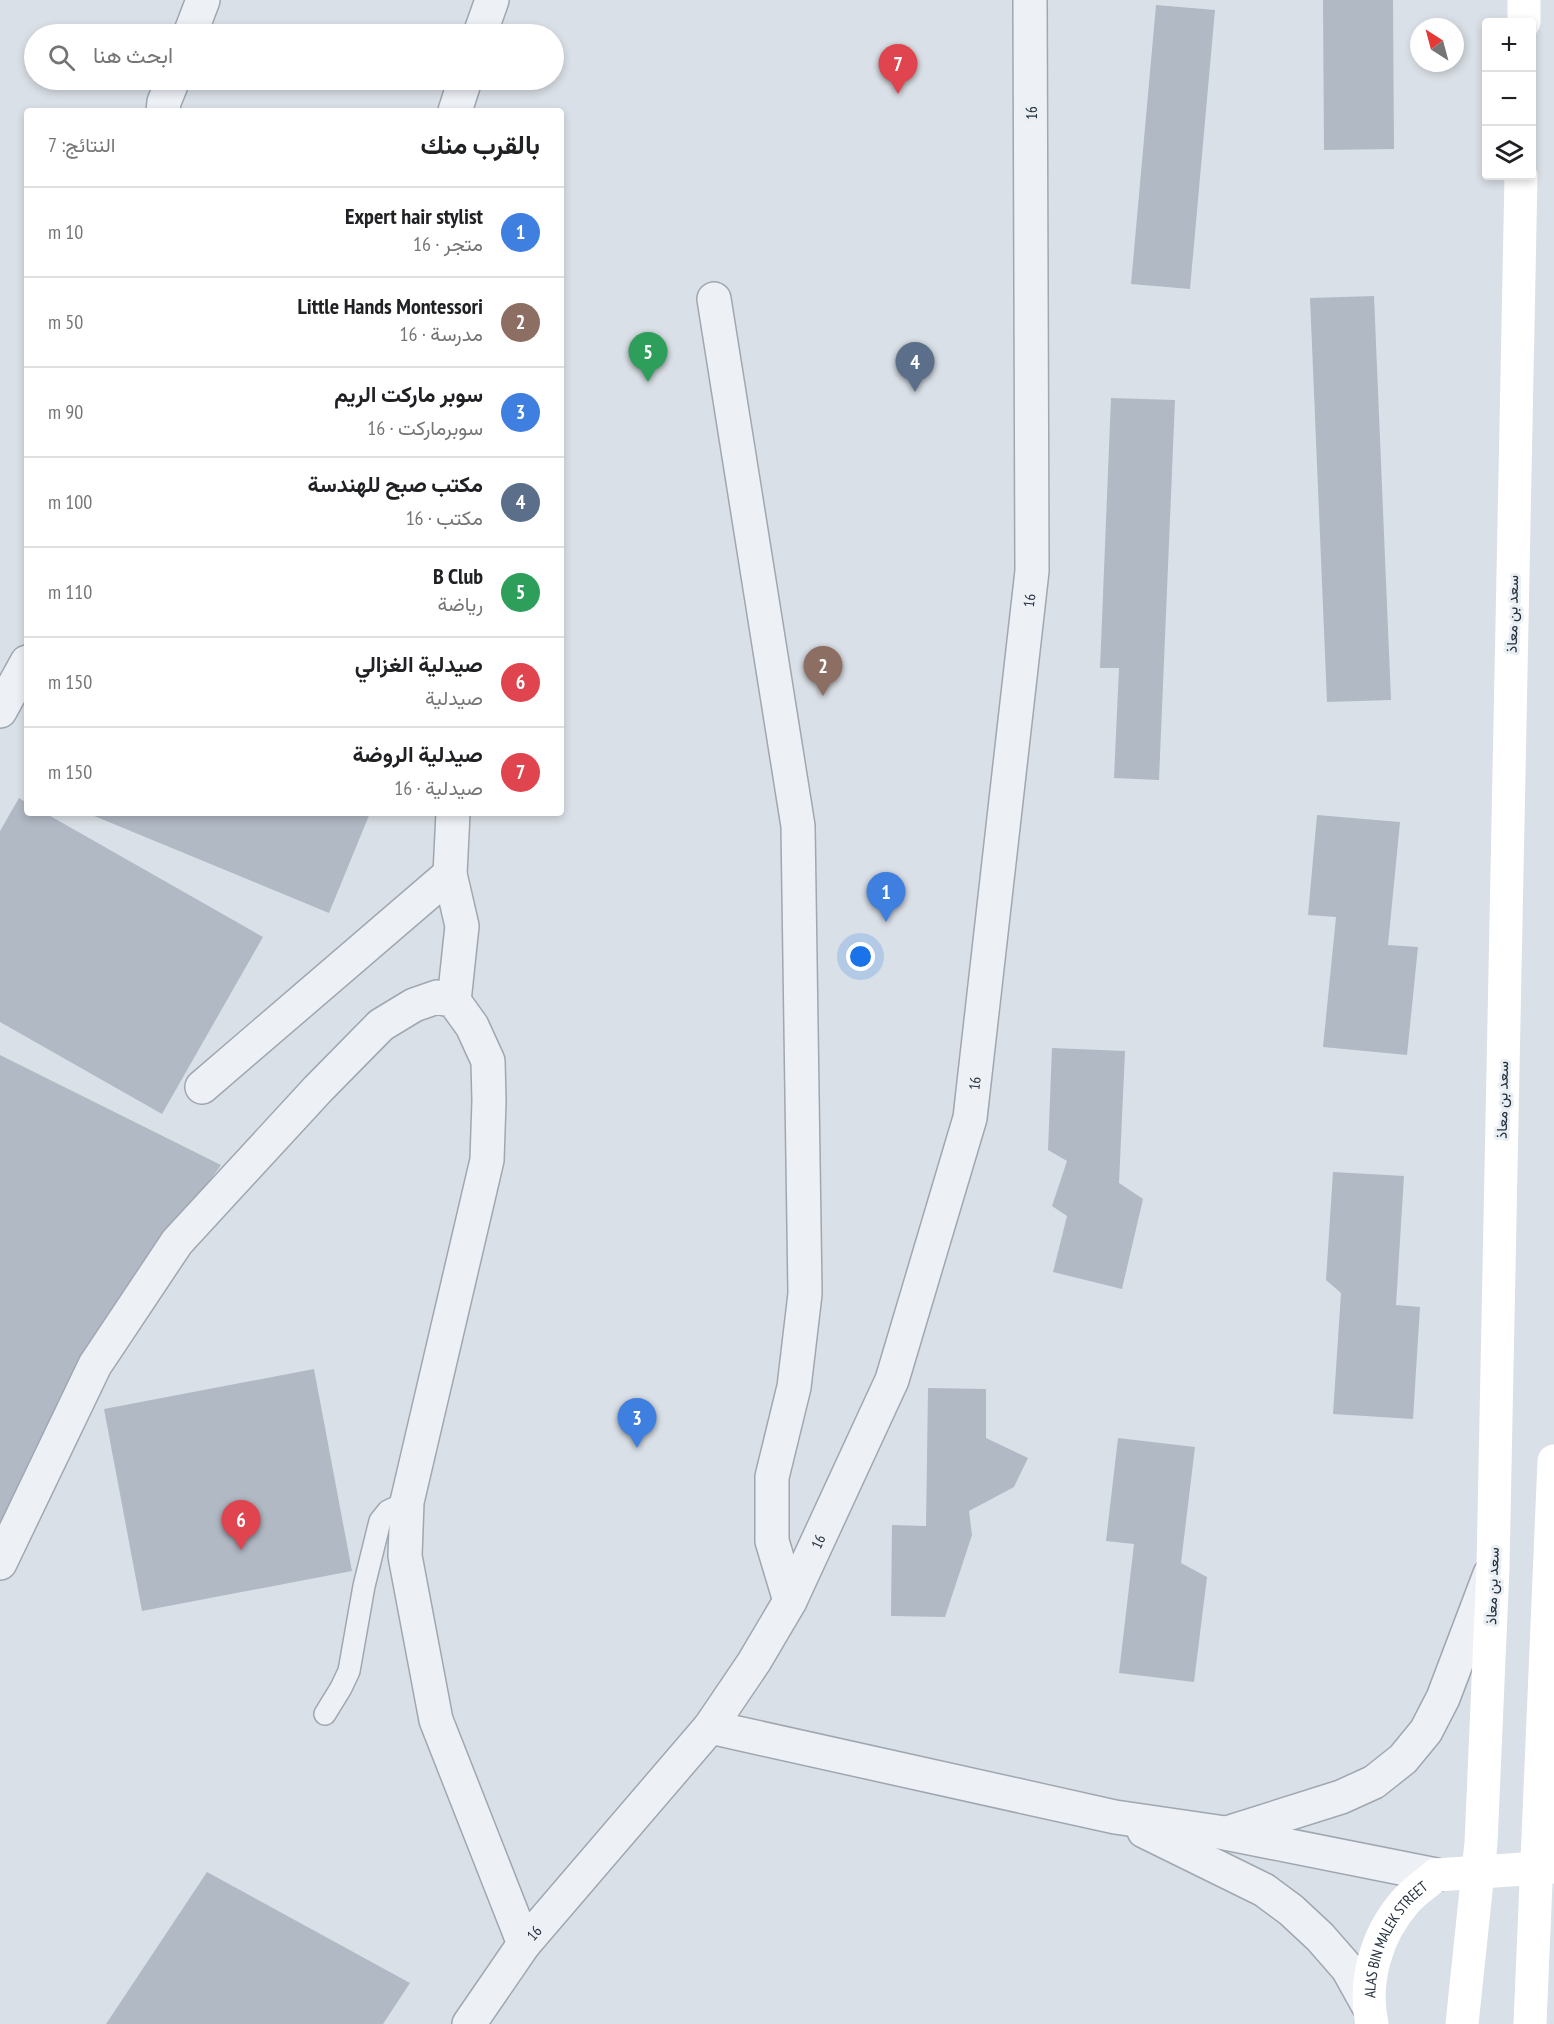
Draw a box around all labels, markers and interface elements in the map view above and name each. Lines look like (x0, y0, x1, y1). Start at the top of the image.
north arrow (1410, 18, 1464, 72)
map controls (1482, 18, 1536, 180)
button: + (1482, 18, 1536, 72)
search box (24, 24, 564, 90)
icon: search (45, 41, 78, 74)
text: ابحث هنا (93, 41, 173, 69)
pin: 7 (878, 44, 918, 94)
button: − (1482, 72, 1536, 126)
street label: 16 (1022, 106, 1041, 120)
button: layers (1482, 126, 1536, 180)
text: بالقرب منك (421, 128, 540, 161)
text: النتائج: 7 (48, 132, 115, 158)
text: Expert hair stylist (345, 202, 483, 230)
text: 10 m (48, 219, 83, 245)
text: 1 (516, 219, 525, 245)
text: متجر · 16 (413, 231, 483, 257)
text: Little Hands Montessori (297, 292, 483, 320)
text: 50 m (48, 309, 83, 335)
text: 2 (516, 309, 525, 335)
text: مدرسة · 16 (400, 321, 483, 347)
pin: 5 (628, 332, 668, 382)
pin: 4 (896, 342, 934, 392)
text: سوبر ماركت الريم (334, 380, 483, 408)
text: 90 m (48, 399, 83, 425)
text: 3 (516, 399, 525, 425)
text: سوبرماركت · 16 (367, 415, 483, 441)
text: مكتب صبح للهندسة (307, 470, 483, 498)
text: 100 m (48, 489, 92, 515)
text: 4 (516, 489, 525, 515)
text: مكتب · 16 (406, 505, 483, 531)
text: B Club (433, 562, 483, 590)
street label: سعد بن معاذ (1502, 575, 1523, 653)
text: 110 m (48, 579, 92, 605)
text: 5 (516, 579, 525, 605)
text: رياضة (438, 591, 483, 617)
street label: 16 (1018, 592, 1039, 608)
pin: 2 (804, 646, 842, 696)
text: صيدلية الغزالي (355, 650, 483, 678)
text: 150 m (48, 669, 92, 695)
text: 6 (516, 669, 525, 695)
text: صيدلية (425, 685, 483, 711)
text: صيدلية الروضة (352, 740, 483, 768)
text: 150 m (48, 759, 92, 785)
text: 7 (516, 759, 525, 785)
text: صيدلية · 16 (394, 775, 483, 801)
pin: 1 (866, 872, 906, 922)
your location (846, 942, 875, 971)
street label: سعد بن معاذ (1492, 1061, 1513, 1139)
street label: 16 (964, 1075, 984, 1091)
pin: 3 (618, 1398, 656, 1448)
pin: 6 (222, 1500, 260, 1550)
street label: 16 (806, 1531, 829, 1551)
street label: سعد بن معاذ (1481, 1547, 1504, 1625)
street label: ALAS BIN MALEK STREET (1360, 1876, 1431, 1998)
street label: 16 (522, 1921, 545, 1944)

